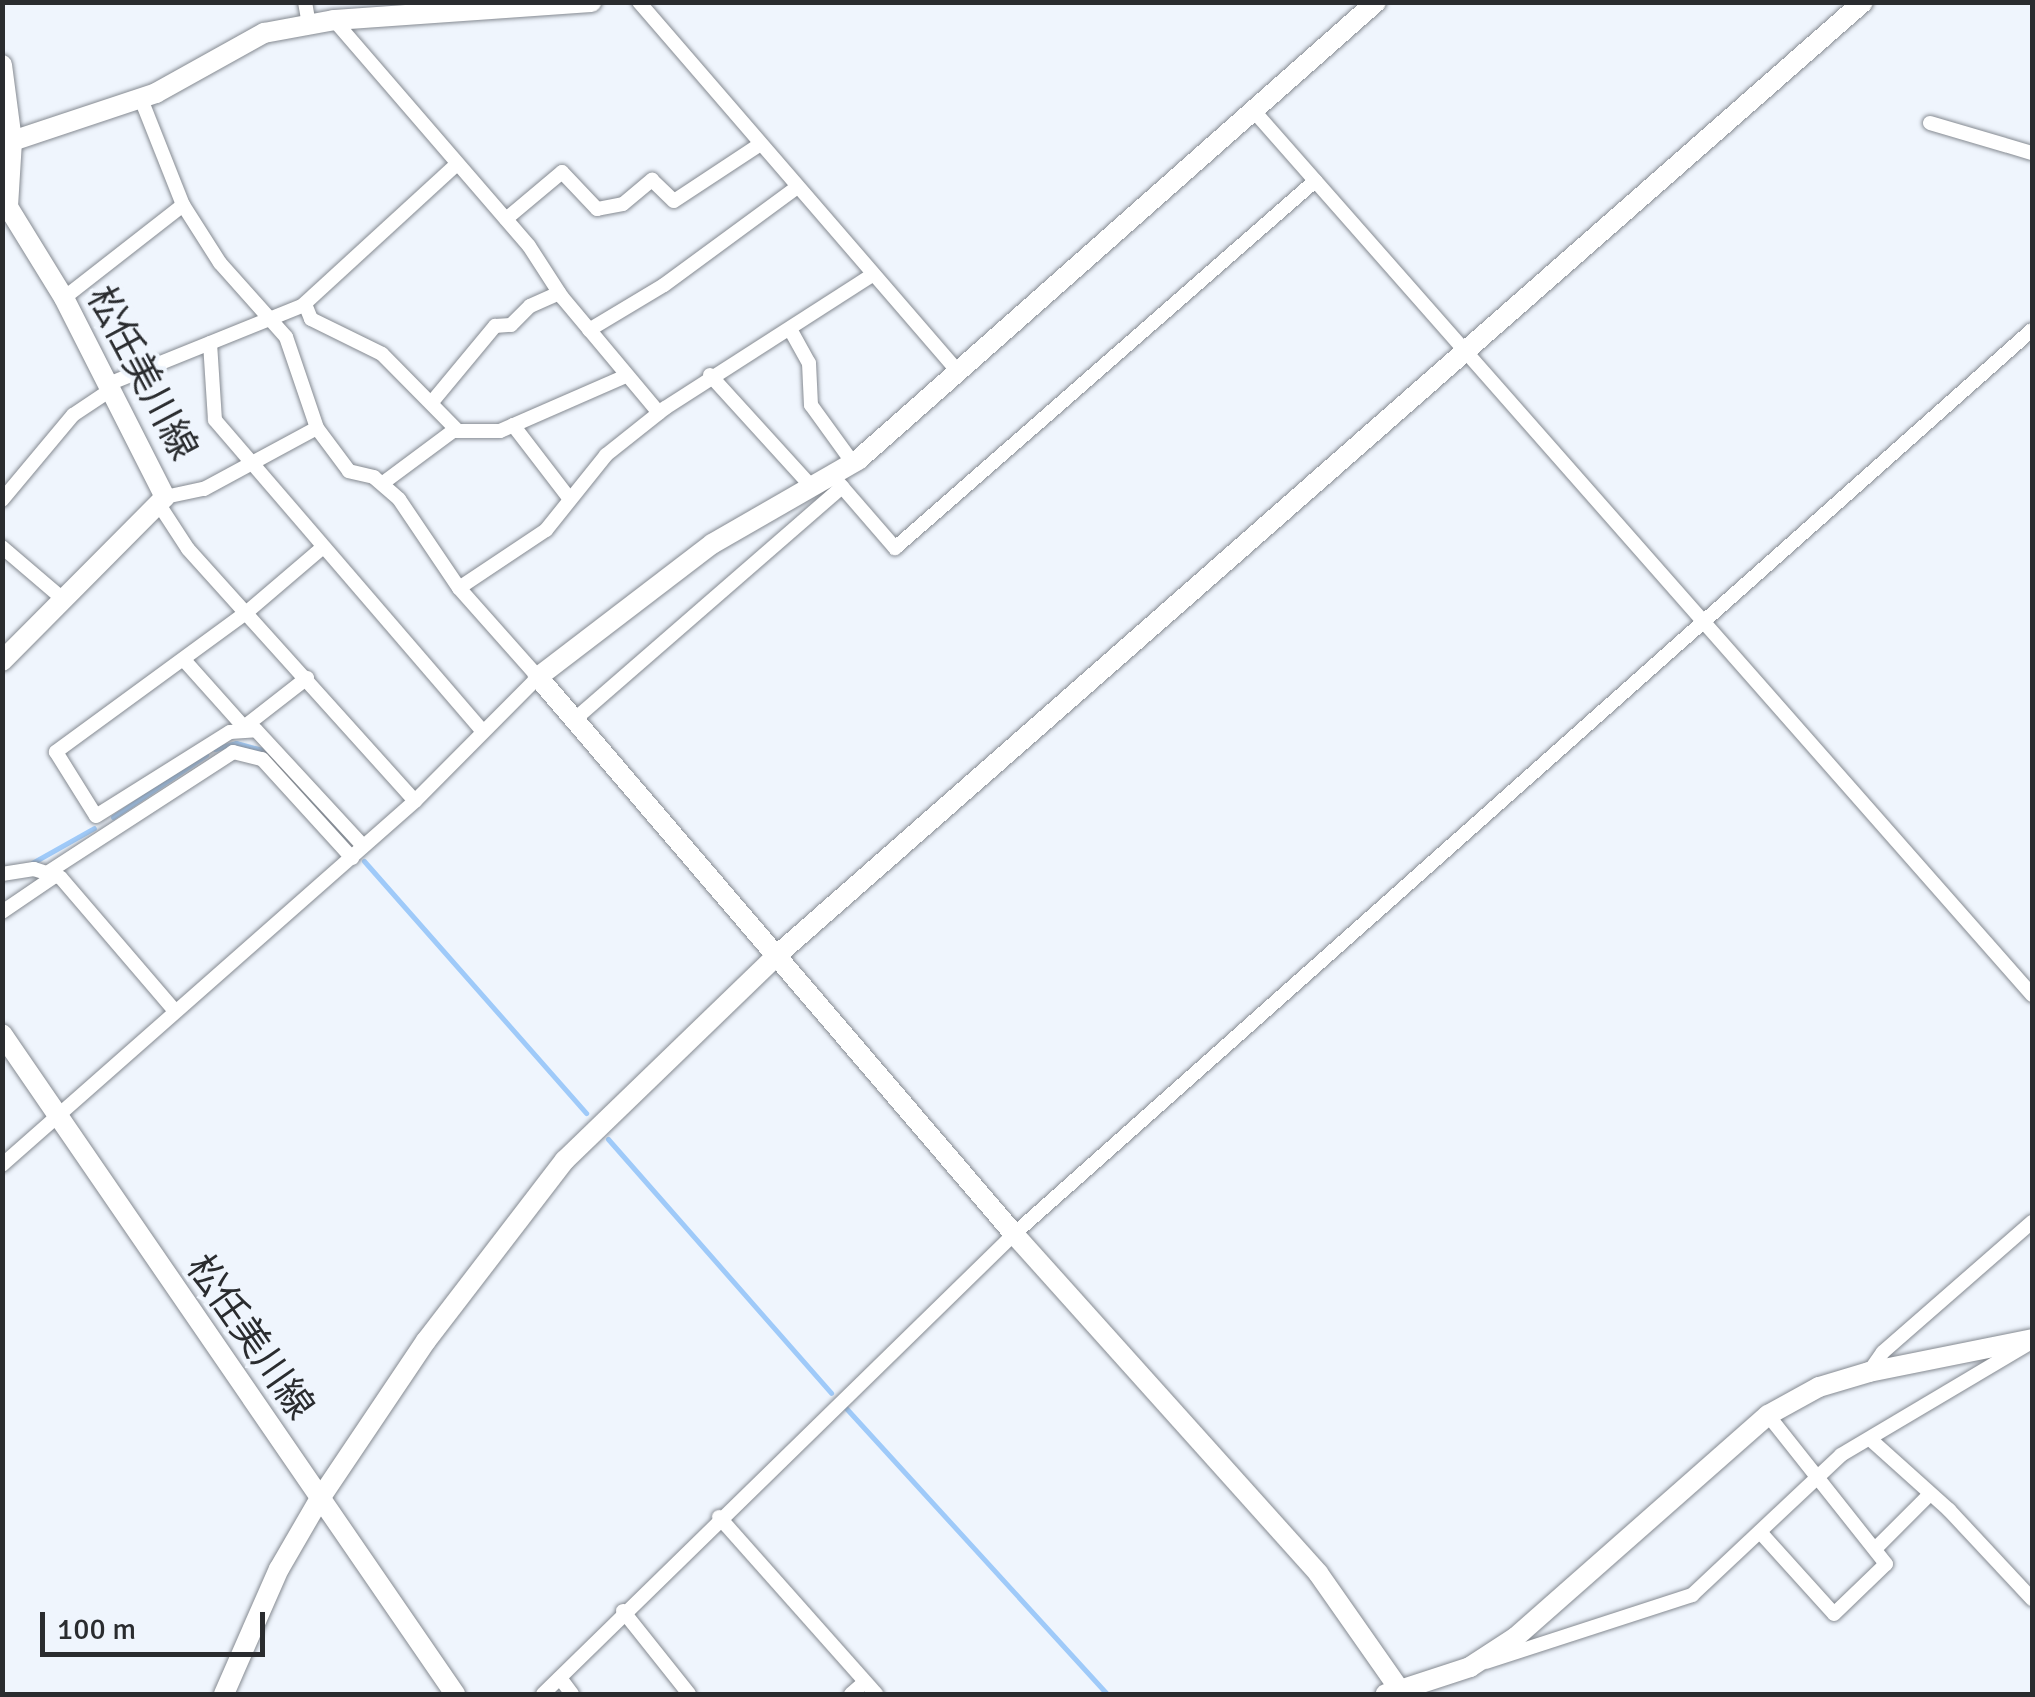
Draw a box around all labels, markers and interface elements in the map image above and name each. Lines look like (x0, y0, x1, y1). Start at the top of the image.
street label: 松任美川線 (77, 278, 207, 468)
street label: 松任美川線 (177, 1246, 323, 1428)
scale bar (45, 1592, 270, 1654)
text: 100 m (57, 1611, 136, 1648)

